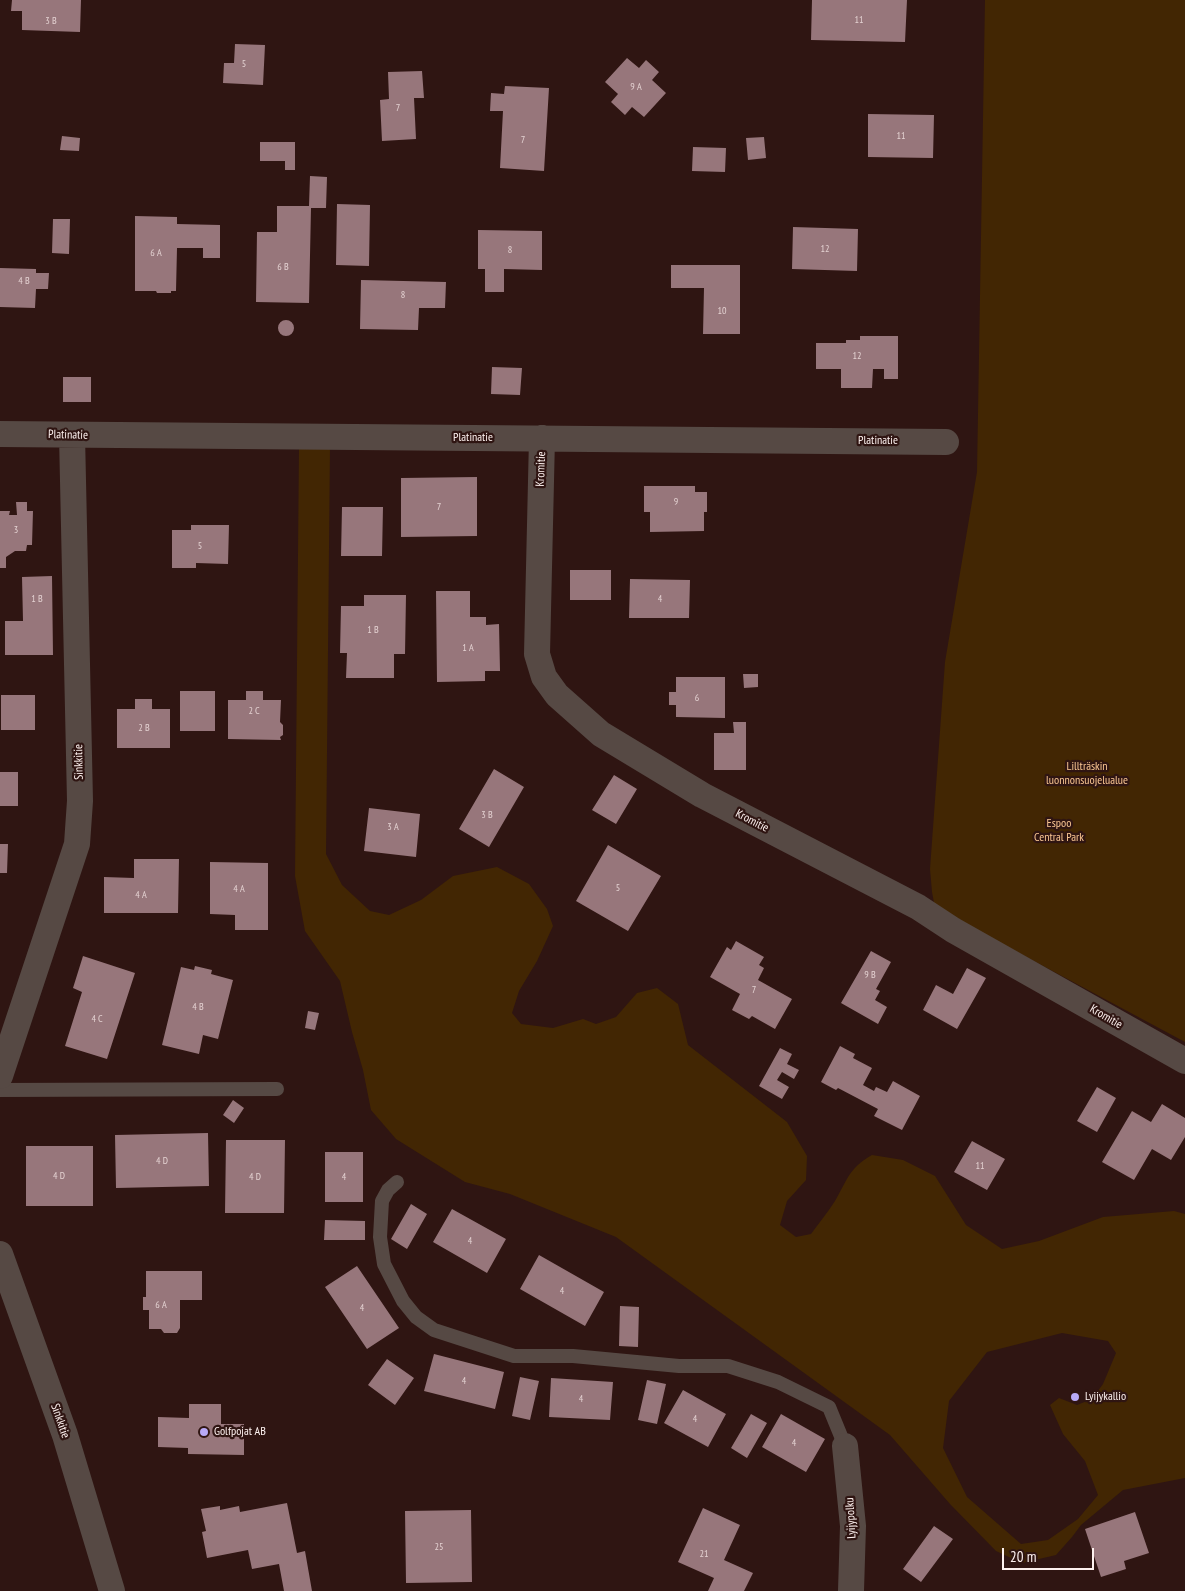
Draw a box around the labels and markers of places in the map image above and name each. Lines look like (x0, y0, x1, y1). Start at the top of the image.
place label: Lyijykallio (1085, 1390, 1126, 1404)
marker: Lyijykallio (1069, 1391, 1081, 1403)
place label: Golfpojat AB (214, 1425, 266, 1439)
marker: Golfpojat AB (198, 1426, 210, 1438)

